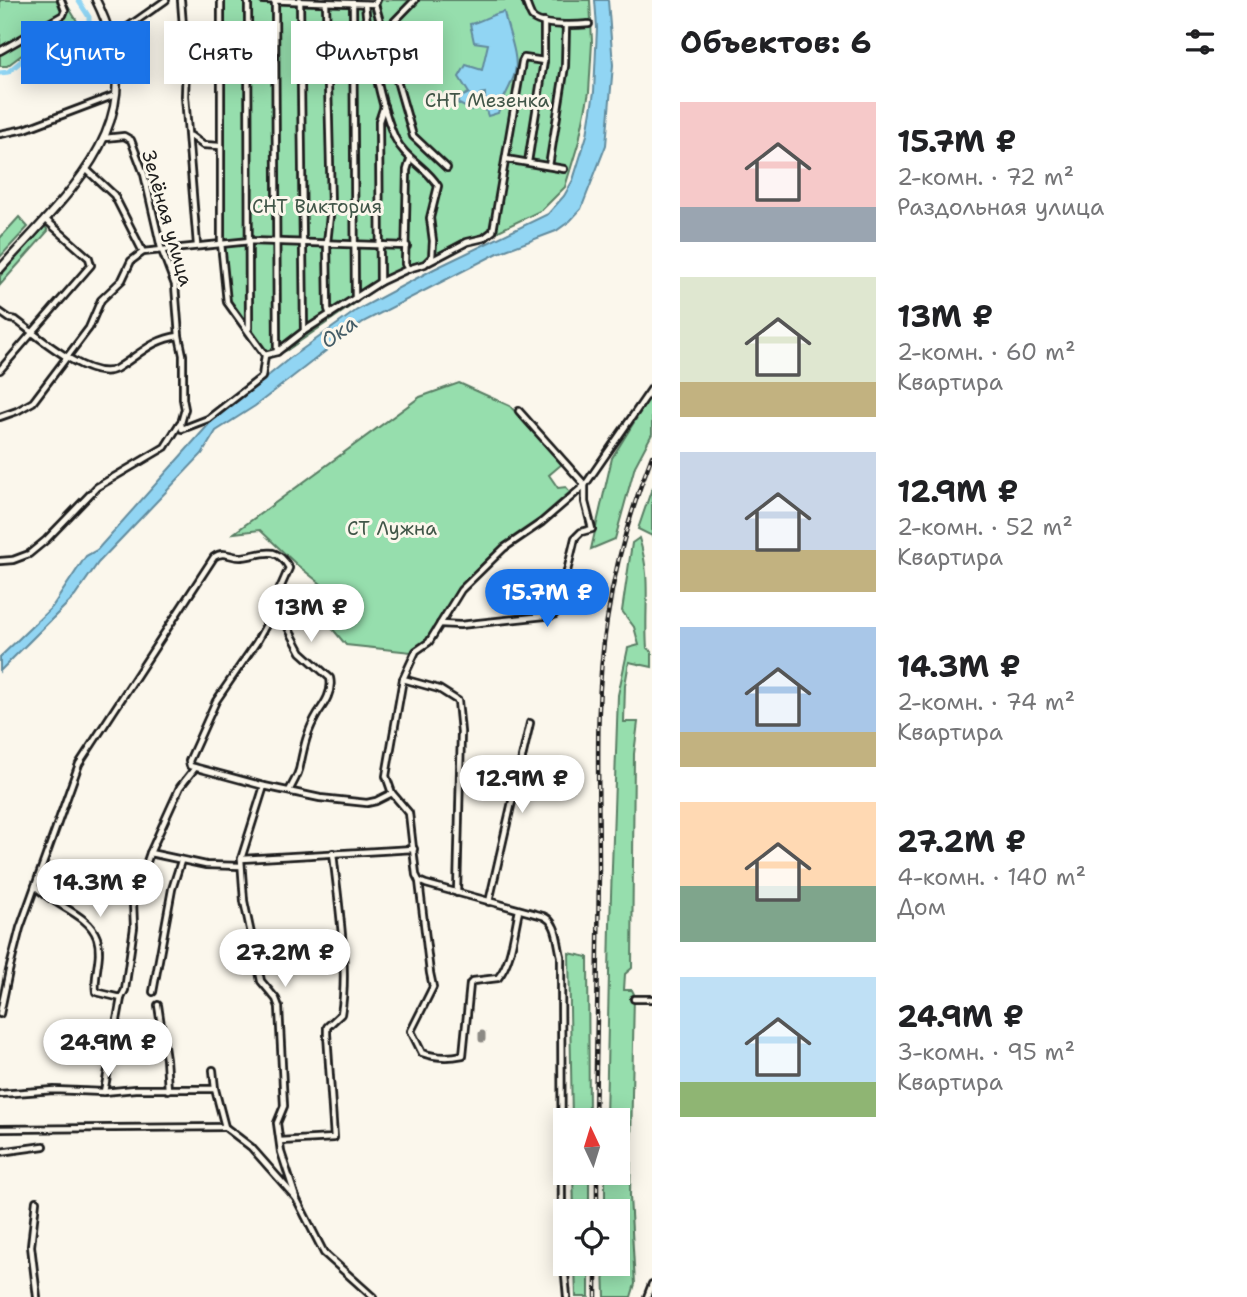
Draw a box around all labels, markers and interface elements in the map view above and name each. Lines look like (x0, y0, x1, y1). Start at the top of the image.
chip: Купить (21, 21, 150, 84)
chip: Снять (164, 21, 277, 84)
chip: Фильтры (291, 21, 443, 84)
text: Объектов: 6 (680, 22, 872, 63)
icon: filters (1181, 23, 1219, 61)
park label: СНТ Мезенка (425, 88, 549, 113)
text: 15.7M ₽ (897, 121, 1017, 162)
icon: home (736, 130, 820, 214)
street label: Зелёная улица (136, 147, 199, 289)
text: 2-комн. · 72 m² (897, 162, 1074, 192)
text: Раздольная улица (897, 192, 1104, 222)
park label: СНТ Виктория (252, 194, 382, 219)
text: 13M ₽ (897, 296, 993, 337)
icon: home (736, 305, 820, 389)
water label: Ока (315, 309, 363, 355)
text: 2-комн. · 60 m² (897, 337, 1075, 367)
text: Квартира (897, 367, 1003, 397)
text: 12.9M ₽ (897, 471, 1018, 512)
icon: home (736, 480, 820, 564)
text: 2-комн. · 52 m² (897, 512, 1073, 542)
park label: СТ Лужна (347, 516, 437, 541)
text: Квартира (897, 542, 1003, 572)
pin: 15.7M ₽ (482, 570, 612, 629)
text: 15.7M ₽ (501, 577, 593, 607)
pin: 13M ₽ (262, 584, 360, 644)
text: 13M ₽ (274, 592, 348, 622)
text: 14.3M ₽ (897, 646, 1021, 687)
icon: home (736, 655, 820, 739)
text: 2-комн. · 74 m² (897, 687, 1075, 717)
text: Квартира (897, 717, 1003, 747)
pin: 12.9M ₽ (457, 756, 587, 815)
text: 12.9M ₽ (475, 763, 569, 793)
text: 27.2M ₽ (897, 821, 1026, 862)
icon: home (736, 830, 820, 914)
pin: 14.3M ₽ (35, 860, 165, 919)
text: 4-комн. · 140 m² (897, 862, 1086, 892)
text: 14.3M ₽ (53, 867, 147, 897)
text: Дом (897, 892, 946, 922)
pin: 27.2M ₽ (220, 930, 350, 989)
text: 27.2M ₽ (235, 937, 335, 967)
text: 24.9M ₽ (897, 996, 1024, 1037)
icon: home (736, 1005, 820, 1089)
pin: 24.9M ₽ (43, 1020, 173, 1079)
text: 24.9M ₽ (59, 1027, 157, 1057)
text: 3-комн. · 95 m² (897, 1037, 1075, 1067)
text: Квартира (897, 1067, 1003, 1097)
north arrow (553, 1108, 630, 1185)
map controls (553, 1108, 630, 1276)
button: locate (553, 1199, 630, 1276)

